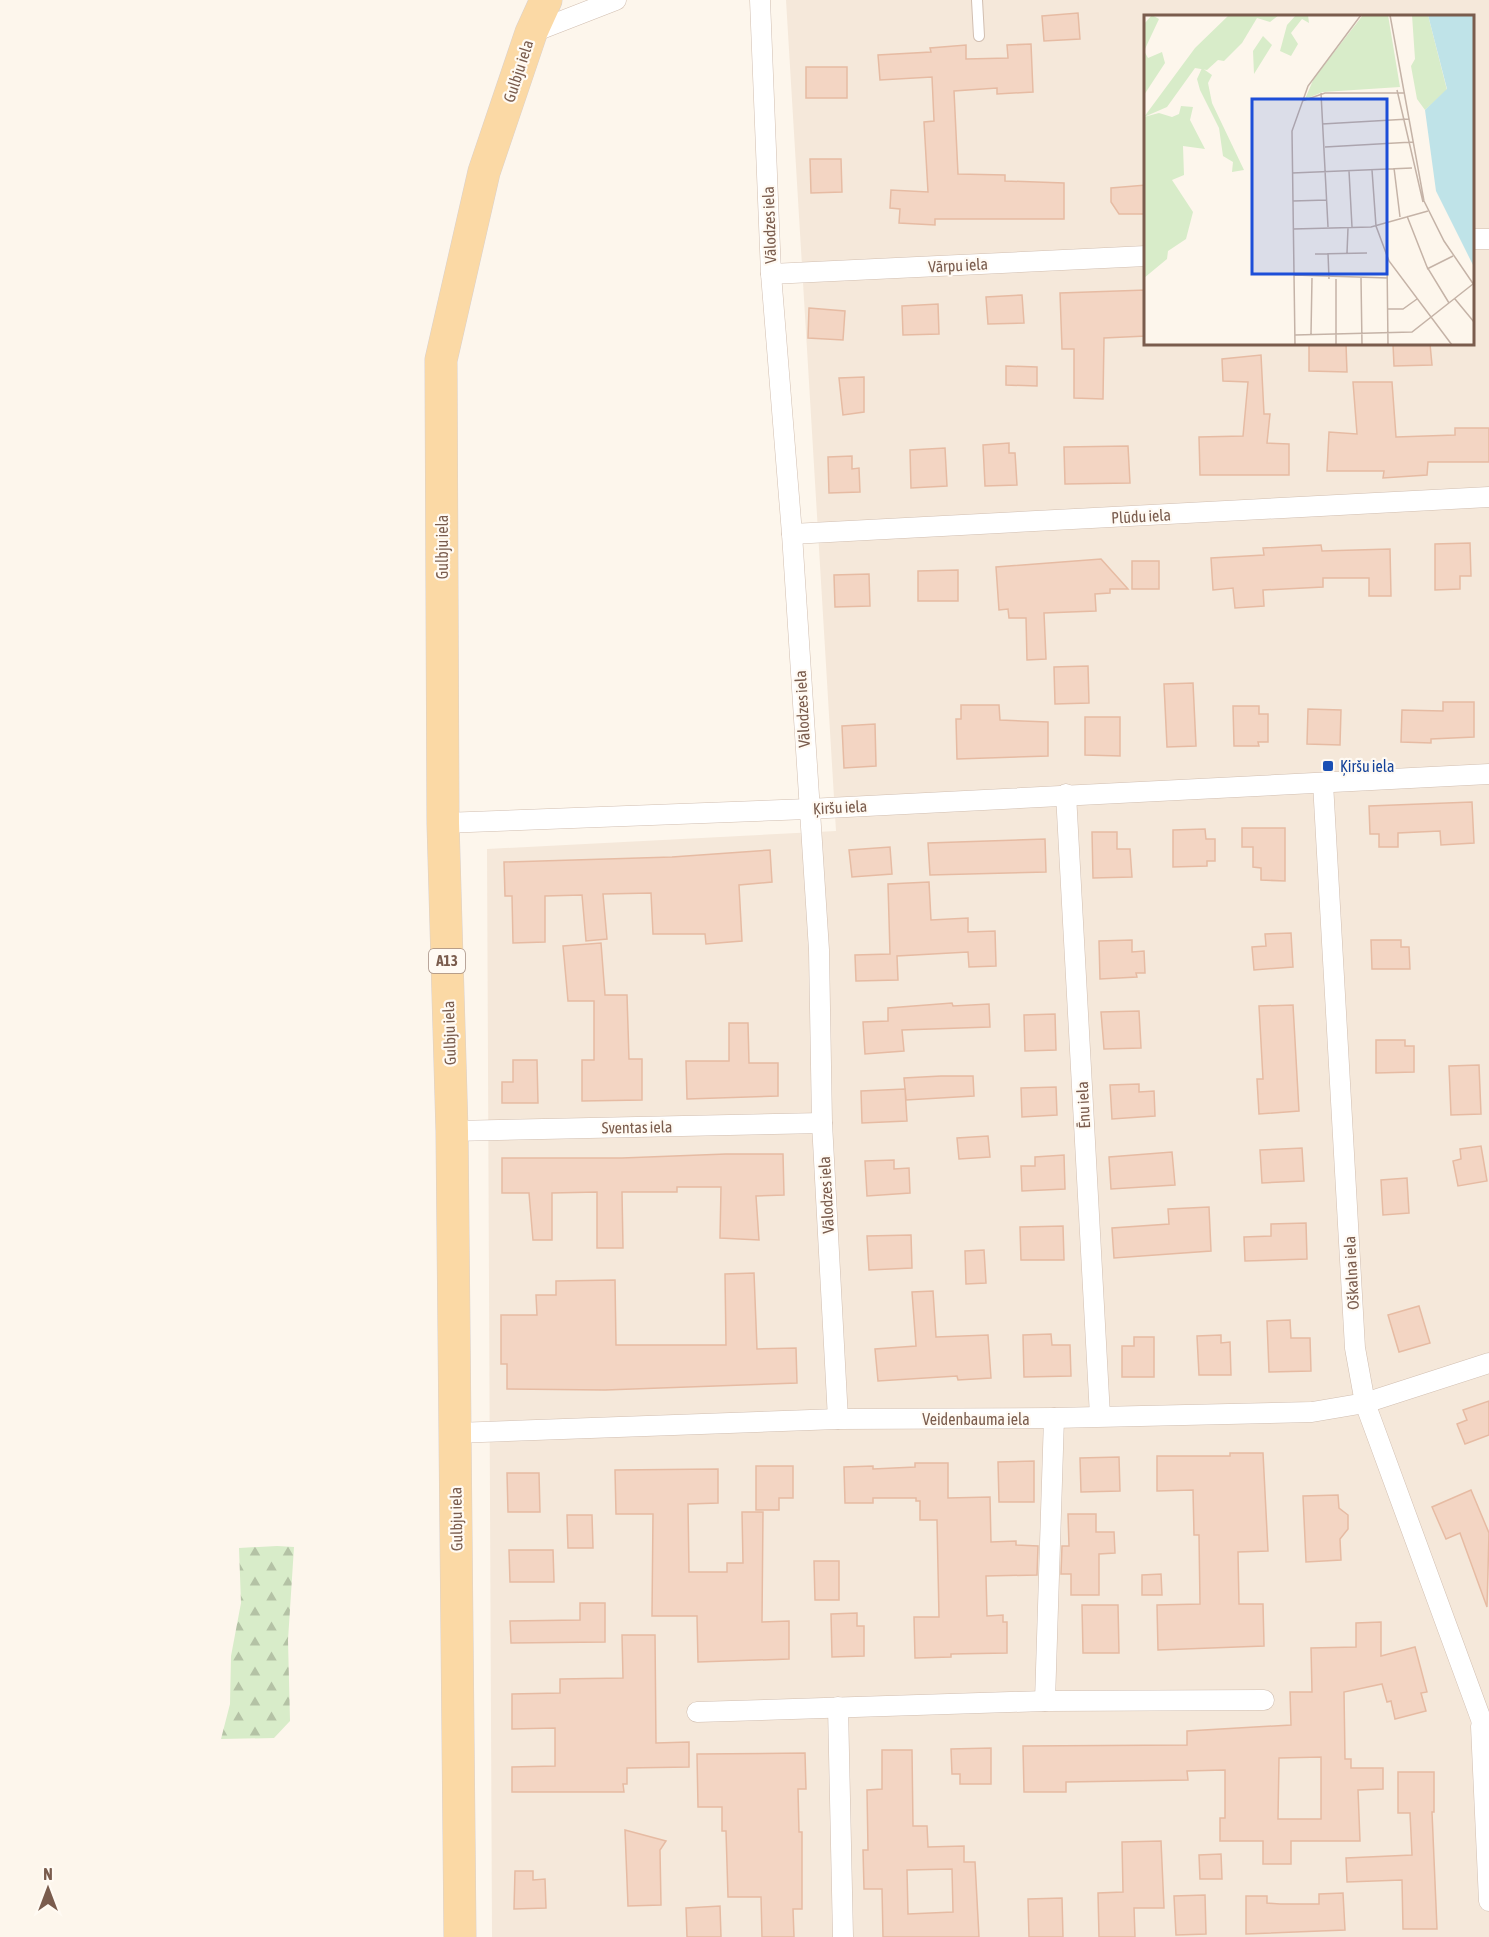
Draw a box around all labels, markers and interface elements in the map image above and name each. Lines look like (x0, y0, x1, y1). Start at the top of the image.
inset map (1144, 15, 1474, 345)
street label: Gulbju iela (500, 38, 537, 105)
street label: Vālodzes iela (759, 186, 779, 264)
street label: Vārpu iela (928, 254, 988, 277)
street label: Plūdu iela (1111, 505, 1171, 527)
street label: Gulbju iela (433, 515, 452, 579)
street label: Vālodzes iela (791, 670, 813, 748)
place label: Ķiršu iela (1340, 757, 1394, 776)
marker: Ķiršu iela (1321, 759, 1335, 773)
street label: Ķiršu iela (812, 797, 868, 818)
road number: A13 (429, 949, 465, 973)
street label: Gulbju iela (439, 1001, 460, 1065)
street label: Ēnu iela (1073, 1081, 1093, 1129)
street label: Sventas iela (602, 1117, 672, 1137)
street label: Vālodzes iela (815, 1156, 837, 1234)
street label: Oškalna iela (1340, 1236, 1362, 1310)
street label: Veidenbauma iela (922, 1410, 1030, 1428)
street label: Gulbju iela (446, 1487, 467, 1551)
north arrow (18, 1859, 78, 1919)
text: N (43, 1865, 53, 1883)

